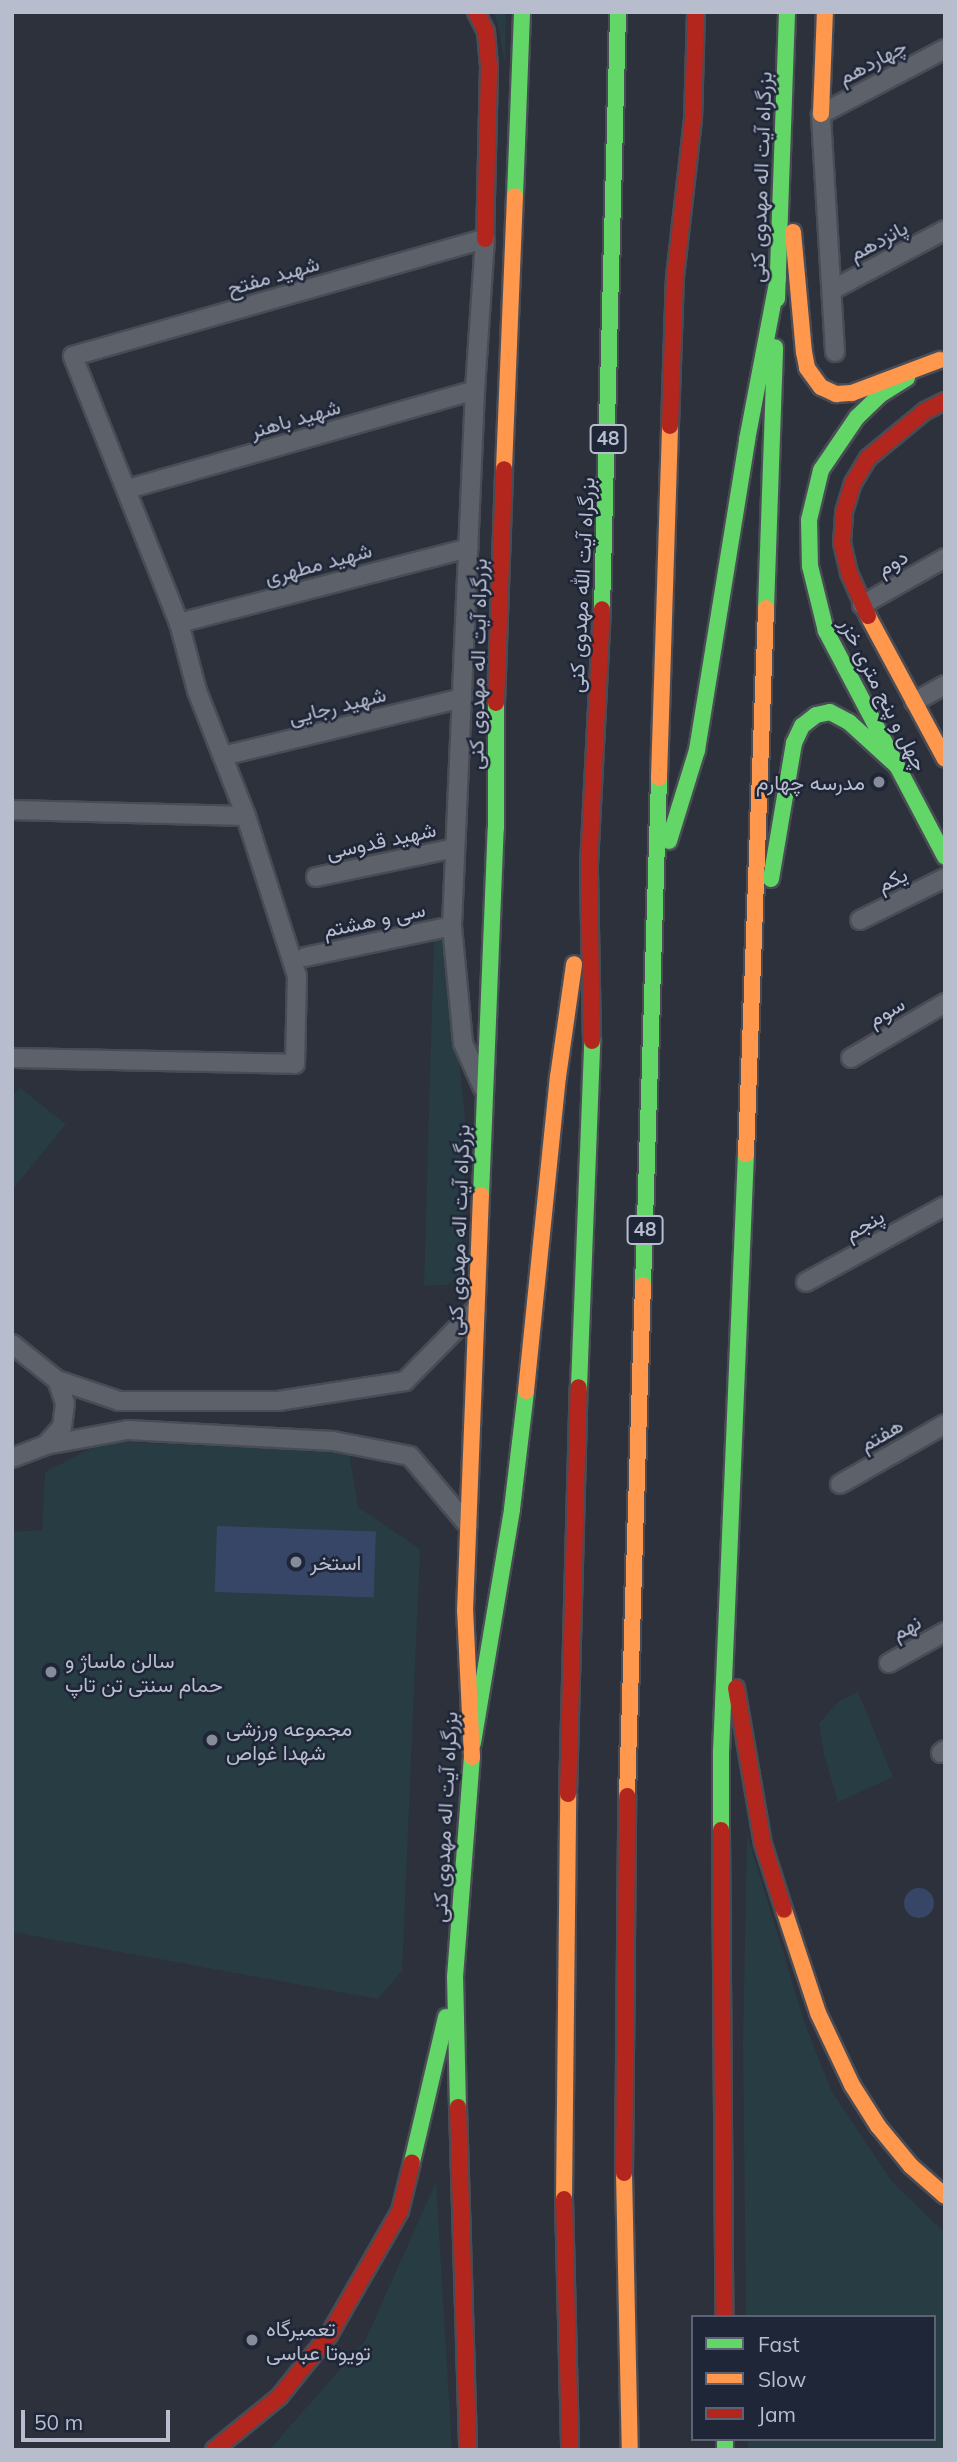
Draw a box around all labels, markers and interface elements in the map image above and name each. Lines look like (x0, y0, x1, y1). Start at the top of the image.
street label: چهاردهم (834, 33, 910, 89)
street label: بزرگراه آیت اله مهدوی کنی (744, 71, 776, 283)
street label: پانزدهم (845, 214, 911, 266)
street label: شهید مفتح (224, 250, 322, 300)
street label: شهید باهنر (247, 393, 343, 443)
road number: 48 (589, 424, 627, 454)
street label: بزرگراه آیت الله مهدوی کنی (563, 476, 599, 694)
street label: شهید مطهری (262, 537, 374, 589)
street label: دوم (872, 543, 912, 581)
street label: بزرگراه آیت اله مهدوی کنی (463, 558, 491, 770)
street label: چهل و پنج متری خزر (834, 613, 934, 775)
street label: شهید رجایی (286, 681, 388, 729)
place label: مدرسه چهارم (756, 769, 865, 795)
marker: مدرسه چهارم (871, 774, 887, 790)
street label: شهید قدوسی (324, 816, 438, 864)
street label: یکم (873, 861, 911, 897)
street label: سی و هشتم (321, 896, 427, 942)
street label: سوم (863, 990, 909, 1032)
street label: بزرگراه آیت اله مهدوی کنی (442, 1124, 474, 1336)
street label: پنجم (840, 1203, 888, 1245)
road number: 48 (626, 1214, 664, 1246)
street label: هفتم (855, 1412, 907, 1456)
place label: استخر (310, 1549, 361, 1575)
marker: استخر (288, 1554, 304, 1570)
street label: نهم (887, 1609, 925, 1645)
place label: سالن ماساژ و حمام سنتی تن تاپ (65, 1647, 223, 1697)
marker: سالن ماساژ و حمام سنتی تن تاپ (43, 1664, 59, 1680)
street label: بزرگراه آیت اله مهدوی کنی (426, 1711, 462, 1923)
place label: مجموعه ورزشی شهدا غواص (226, 1715, 352, 1765)
marker: مجموعه ورزشی شهدا غواص (204, 1732, 220, 1748)
place label: تعمیرگاه تویوتا عباسی (266, 2315, 371, 2365)
legend (691, 2315, 936, 2441)
text: Fast (758, 2331, 800, 2357)
marker: تعمیرگاه تویوتا عباسی (244, 2332, 260, 2348)
text: Slow (758, 2366, 806, 2392)
scale bar (24, 2396, 173, 2440)
text: Jam (758, 2401, 796, 2427)
text: 50 m (34, 2409, 83, 2435)

